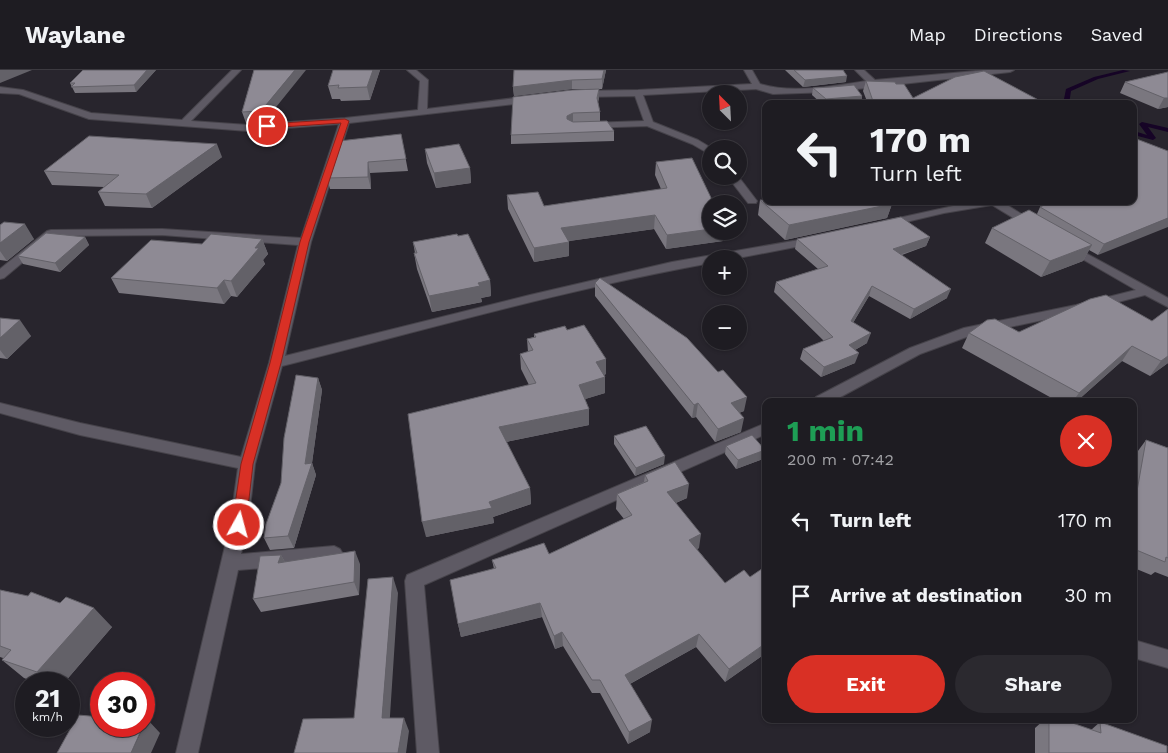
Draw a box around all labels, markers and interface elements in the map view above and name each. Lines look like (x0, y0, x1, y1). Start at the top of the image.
text: Waylane (25, 21, 125, 49)
text: Map (909, 24, 946, 45)
text: Directions (974, 24, 1063, 45)
text: Saved (1091, 24, 1143, 45)
north arrow (702, 85, 748, 130)
map controls (702, 85, 747, 350)
pin (246, 105, 288, 147)
icon: arrive (253, 112, 281, 140)
text: 170 m (870, 119, 971, 161)
icon: left (787, 120, 852, 185)
button: search (702, 140, 747, 185)
text: Turn left (870, 161, 962, 186)
button: layers (702, 195, 747, 240)
button: + (702, 250, 747, 295)
button: − (702, 305, 747, 350)
text: 1 min (787, 413, 864, 448)
button: close (1060, 415, 1112, 467)
text: 200 m · 07:42 (787, 450, 894, 469)
position arrow (212, 498, 264, 550)
icon: left (787, 507, 815, 535)
text: Turn left (830, 509, 911, 532)
text: 170 m (1058, 509, 1112, 532)
icon: arrive (787, 582, 815, 610)
text: Arrive at destination (830, 584, 1022, 607)
text: 30 m (1065, 584, 1112, 607)
button: Exit (787, 655, 945, 713)
button: Share (955, 655, 1112, 713)
speed limit sign: 30 (90, 672, 155, 737)
text: 21 (35, 684, 60, 713)
text: km/h (32, 710, 63, 724)

